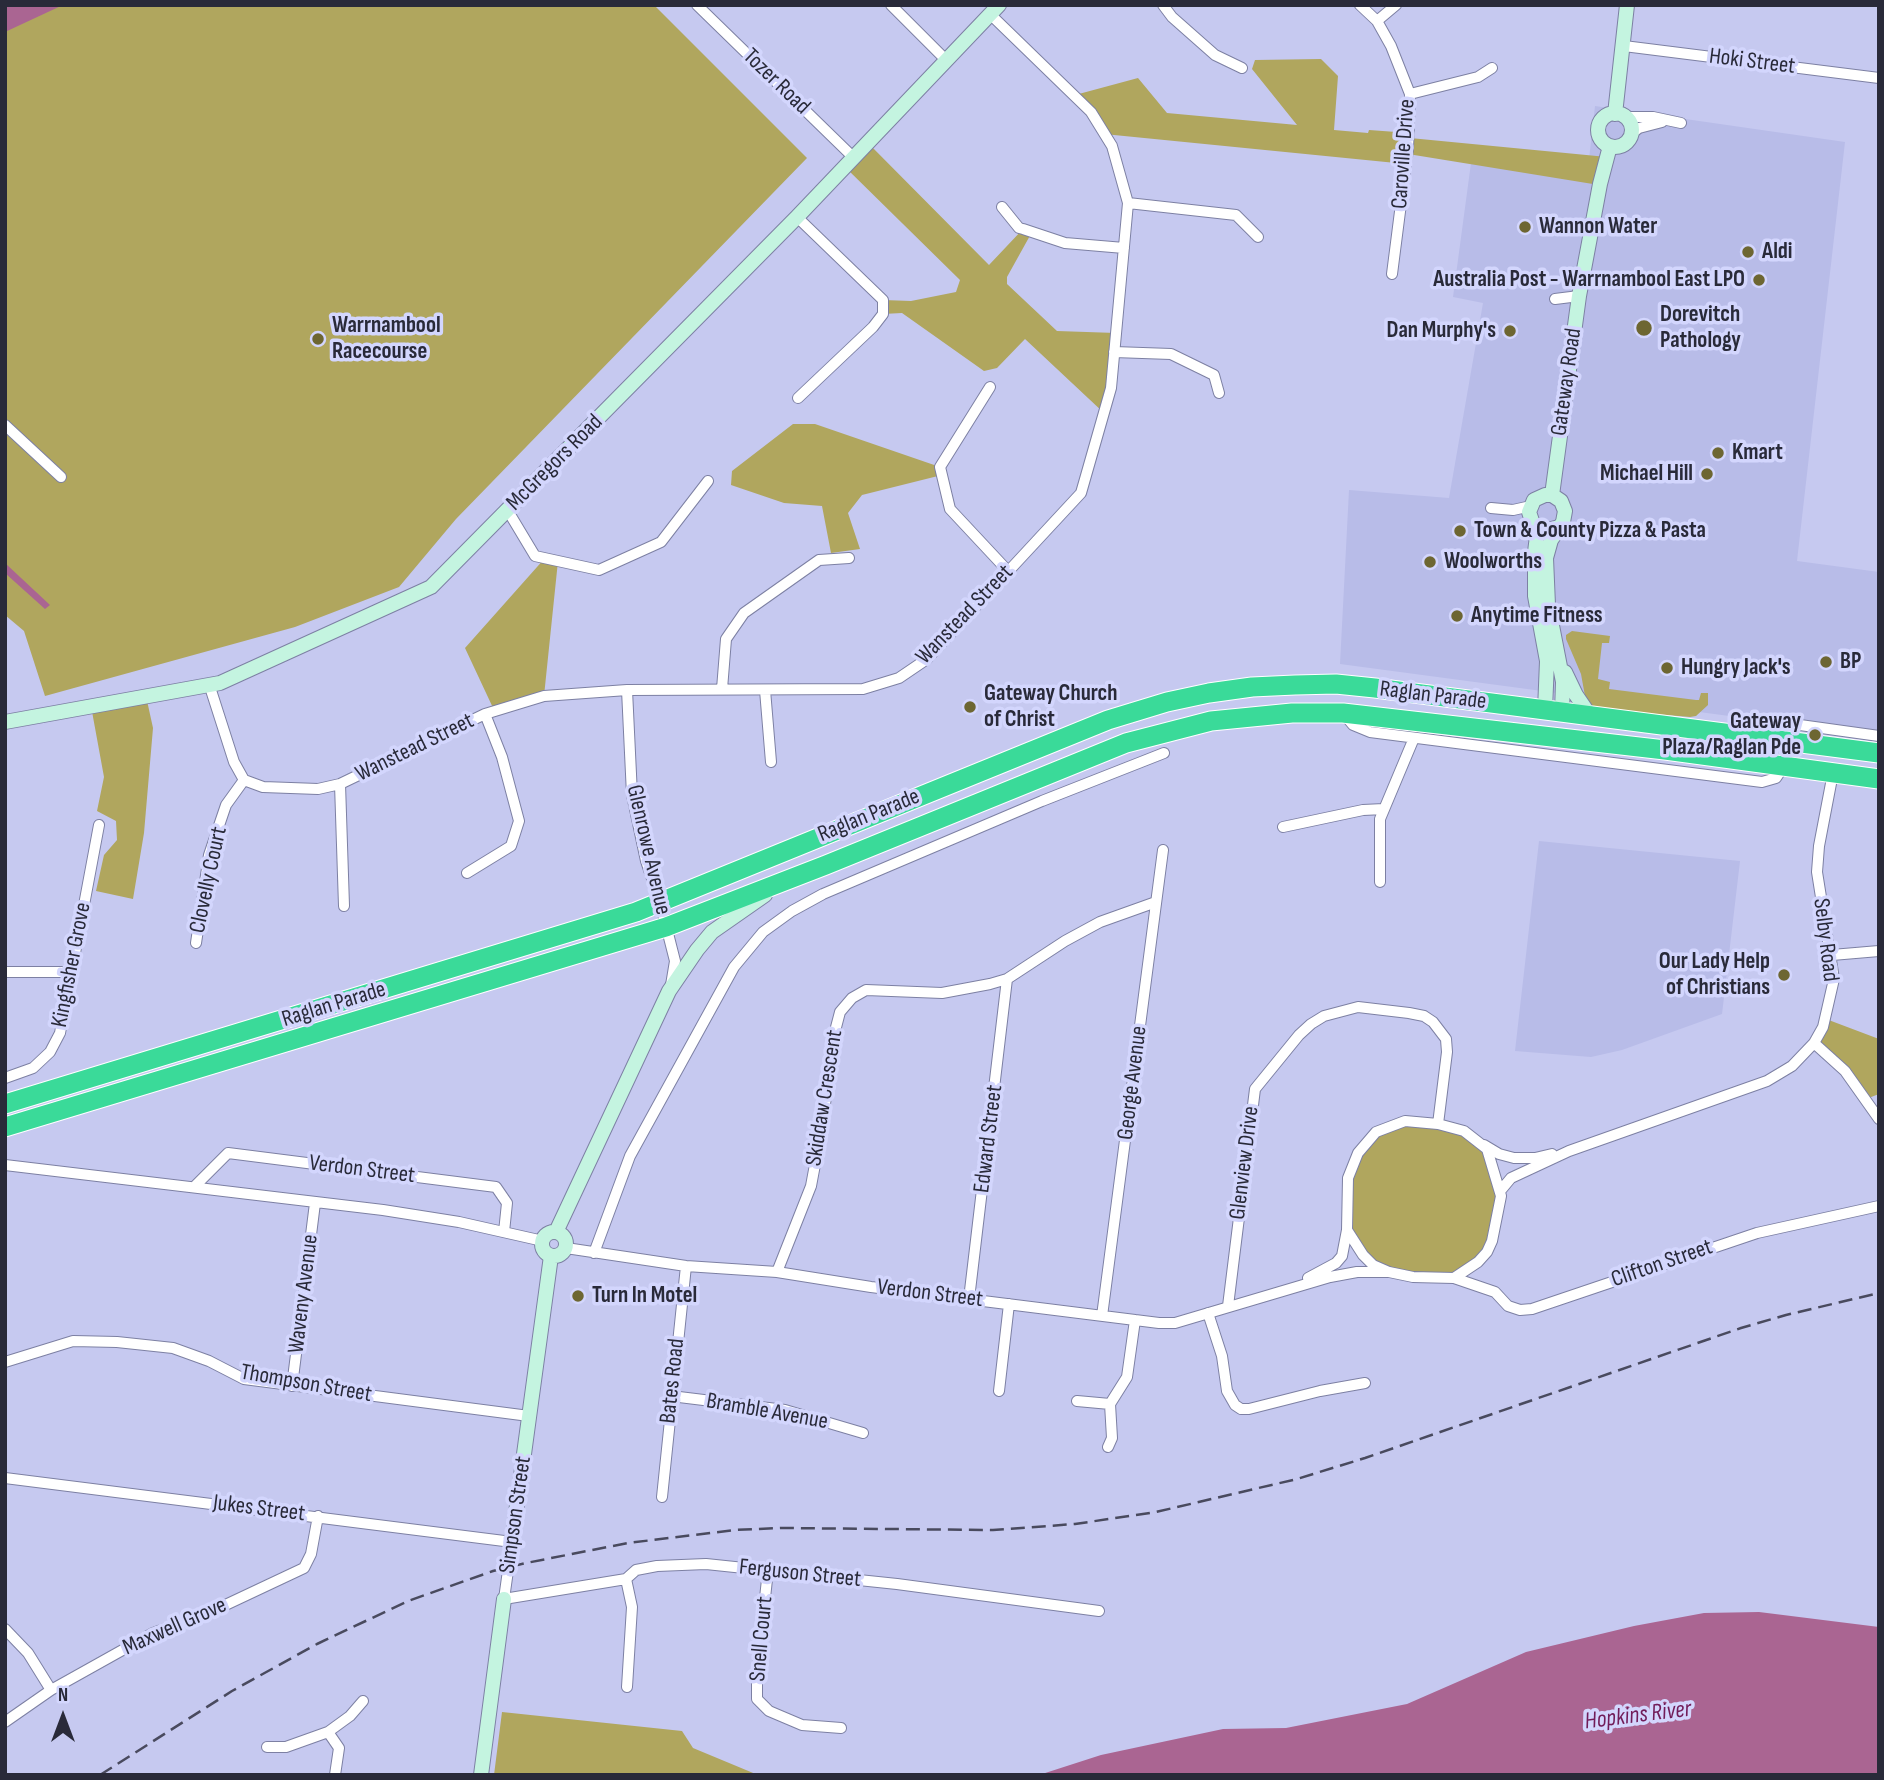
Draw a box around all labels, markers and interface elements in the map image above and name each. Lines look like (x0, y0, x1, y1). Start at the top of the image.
street label: Tozer Road (737, 43, 815, 121)
street label: Hoki Street (1707, 43, 1797, 81)
street label: Caroville Drive (1386, 98, 1422, 210)
place label: Wannon Water (1539, 213, 1657, 241)
marker: Wannon Water (1517, 219, 1533, 235)
place label: Aldi (1762, 238, 1793, 266)
marker: Aldi (1740, 244, 1756, 260)
place label: Australia Post - Warrnambool East LPO (1433, 266, 1745, 294)
marker: Australia Post - Warrnambool East LPO (1751, 272, 1767, 288)
place label: Dorevitch Pathology (1660, 301, 1741, 355)
place label: Warrnambool Racecourse (332, 312, 441, 366)
place label: Dan Murphy's (1387, 317, 1496, 345)
marker: Dorevitch Pathology (1634, 318, 1654, 338)
marker: Dan Murphy's (1502, 323, 1518, 339)
street label: Gateway Road (1546, 326, 1588, 438)
marker: Warrnambool Racecourse (310, 331, 326, 347)
street label: McGregors Road (501, 409, 609, 517)
place label: Kmart (1732, 439, 1783, 467)
marker: Kmart (1710, 445, 1726, 461)
place label: Michael Hill (1600, 460, 1693, 488)
marker: Michael Hill (1699, 466, 1715, 482)
place label: Town & County Pizza & Pasta (1474, 517, 1706, 545)
marker: Town & County Pizza & Pasta (1452, 523, 1468, 539)
place label: Woolworths (1444, 548, 1542, 576)
marker: Woolworths (1422, 554, 1438, 570)
street label: Wanstead Street (911, 559, 1019, 671)
place label: Anytime Fitness (1471, 602, 1603, 630)
marker: Anytime Fitness (1449, 608, 1465, 624)
place label: BP (1840, 648, 1861, 676)
place label: Hungry Jack's (1681, 654, 1791, 682)
marker: BP (1818, 654, 1834, 670)
marker: Hungry Jack's (1659, 660, 1675, 676)
street label: Raglan Parade (1378, 676, 1488, 716)
place label: Gateway Church of Christ (984, 680, 1117, 734)
marker: Gateway Church of Christ (962, 699, 978, 715)
street label: Wanstead Street (351, 708, 479, 788)
place label: Gateway Plaza/Raglan Pde (1662, 708, 1801, 762)
marker: Gateway Plaza/Raglan Pde (1807, 727, 1823, 743)
street label: Glenrowe Avenue (620, 782, 676, 918)
street label: Raglan Parade (814, 783, 924, 849)
street label: Clovelly Court (184, 824, 234, 936)
street label: Selby Road (1806, 897, 1844, 983)
street label: Kingfisher Grove (46, 900, 98, 1030)
place label: Our Lady Help of Christians (1659, 948, 1770, 1002)
marker: Our Lady Help of Christians (1776, 967, 1792, 983)
street label: Raglan Parade (279, 976, 389, 1034)
street label: George Avenue (1112, 1024, 1154, 1142)
street label: Skiddaw Crescent (801, 1028, 849, 1168)
street label: Edward Street (969, 1084, 1009, 1194)
street label: Glenview Drive (1224, 1105, 1266, 1221)
street label: Verdon Street (308, 1150, 416, 1190)
street label: Waveny Avenue (283, 1233, 325, 1355)
street label: Clifton Street (1608, 1234, 1716, 1294)
street label: Verdon Street (876, 1274, 984, 1314)
place label: Turn In Motel (592, 1282, 697, 1310)
marker: Turn In Motel (570, 1288, 586, 1304)
street label: Bates Road (655, 1337, 691, 1425)
street label: Thompson Street (238, 1359, 374, 1409)
street label: Bramble Avenue (704, 1388, 830, 1436)
street label: Simpson Street (494, 1455, 538, 1575)
street label: Jukes Street (211, 1490, 307, 1528)
street label: Ferguson Street (738, 1554, 862, 1594)
street label: Maxwell Grove (119, 1592, 231, 1662)
street label: Snell Court (745, 1595, 779, 1683)
north arrow (28, 1682, 98, 1752)
text: N (58, 1684, 68, 1707)
water label: Hopkins River (1583, 1695, 1693, 1737)

